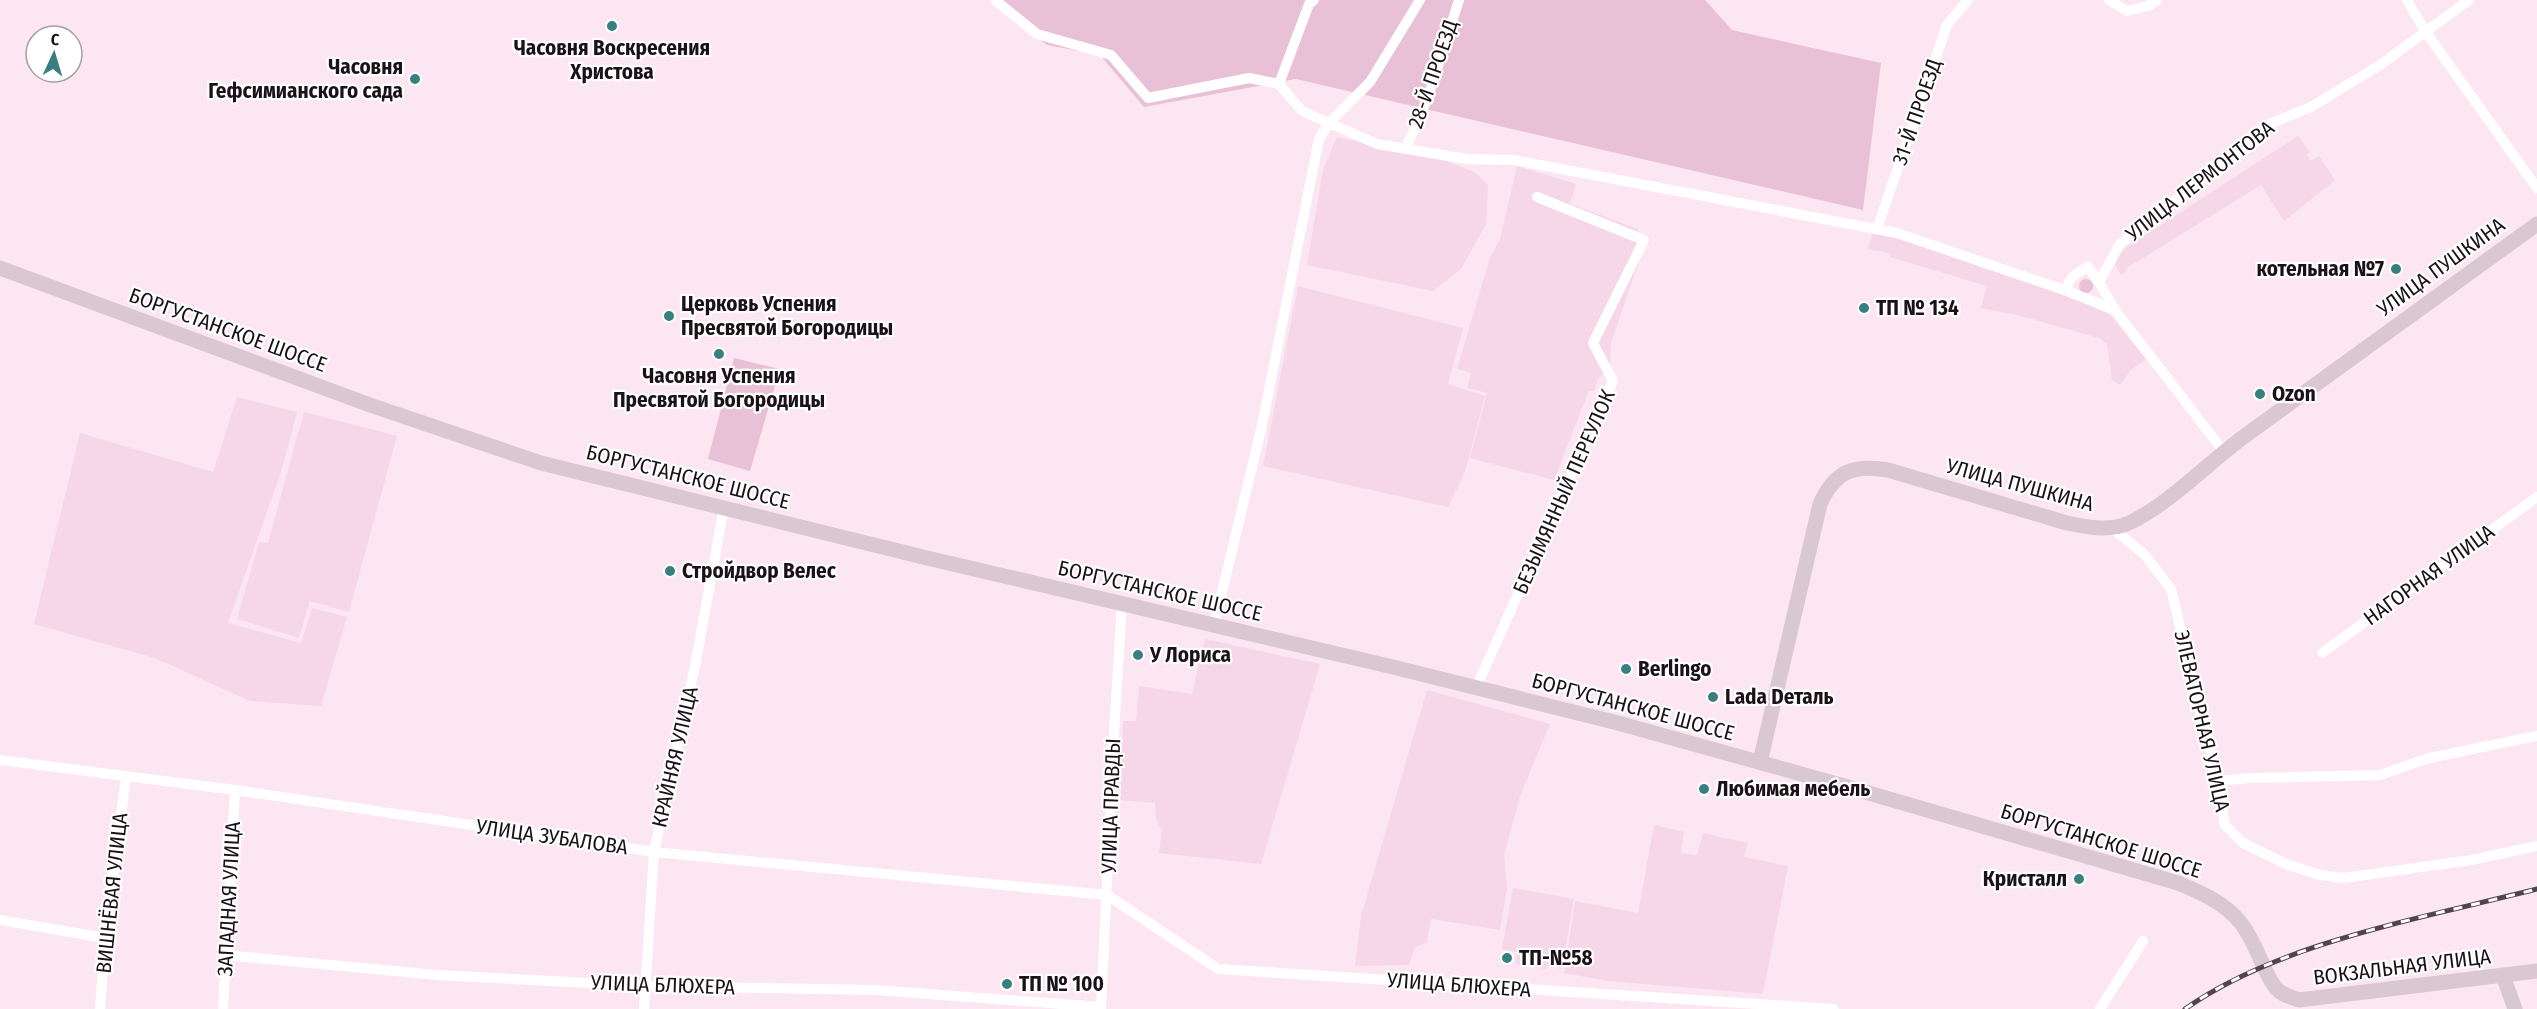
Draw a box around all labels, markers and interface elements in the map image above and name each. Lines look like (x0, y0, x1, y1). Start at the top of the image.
street label: 28-Й ПРОЕЗД (1402, 16, 1464, 132)
marker: Часовня Воскресения Христова (605, 19, 619, 33)
north arrow (24, 24, 84, 84)
text: С (50, 30, 60, 49)
place label: Часовня Воскресения Христова (514, 35, 710, 85)
place label: Часовня Гефсимианского сада (208, 54, 403, 104)
street label: 31-Й ПРОЕЗД (1887, 55, 1947, 169)
marker: Часовня Гефсимианского сада (408, 72, 422, 86)
street label: УЛИЦА ЛЕРМОНТОВА (2120, 115, 2279, 248)
street label: УЛИЦА ПУШКИНА (2371, 212, 2510, 323)
place label: котельная №7 (2257, 256, 2384, 282)
marker: котельная №7 (2389, 262, 2403, 276)
street label: БОРГУСТАНСКОЕ ШОССЕ (126, 282, 331, 378)
place label: Церковь Успения Пресвятой Богородицы (681, 291, 893, 341)
place label: ТП № 134 (1876, 295, 1959, 321)
marker: ТП № 134 (1857, 301, 1871, 315)
marker: Церковь Успения Пресвятой Богородицы (662, 309, 676, 323)
marker: Часовня Успения Пресвятой Богородицы (712, 347, 726, 361)
place label: Часовня Успения Пресвятой Богородицы (613, 363, 825, 413)
place label: Ozon (2272, 381, 2316, 407)
street label: БЕЗЫМЯННЫЙ ПЕРЕУЛОК (1507, 385, 1621, 598)
marker: Ozon (2253, 387, 2267, 401)
street label: БОРГУСТАНСКОЕ ШОССЕ (584, 439, 792, 515)
street label: УЛИЦА ПУШКИНА (1943, 453, 2097, 517)
street label: НАГОРНАЯ УЛИЦА (2359, 519, 2499, 631)
street label: БОРГУСТАНСКОЕ ШОССЕ (1055, 555, 1265, 627)
place label: Стройдвор Велес (682, 558, 837, 584)
marker: Стройдвор Велес (663, 564, 677, 578)
street label: ЭЛЕВАТОРНАЯ УЛИЦА (2168, 628, 2236, 814)
place label: У Лориса (1149, 642, 1231, 668)
marker: У Лориса (1131, 648, 1145, 662)
place label: Berlingo (1638, 656, 1711, 682)
marker: Berlingo (1619, 662, 1633, 676)
street label: БОРГУСТАНСКОЕ ШОССЕ (1529, 667, 1737, 747)
street label: КРАЙНЯЯ УЛИЦА (646, 684, 704, 830)
place label: Lada Dеталь (1725, 684, 1834, 710)
marker: Lada Dеталь (1706, 690, 1720, 704)
street label: УЛИЦА ПРАВДЫ (1096, 738, 1126, 875)
place label: Любимая мебель (1716, 776, 1870, 802)
marker: Любимая мебель (1697, 782, 1711, 796)
street label: БОРГУСТАНСКОЕ ШОССЕ (1997, 798, 2205, 884)
street label: ВИШНЁВАЯ УЛИЦА (91, 811, 133, 975)
street label: УЛИЦА ЗУБАЛОВА (473, 813, 630, 861)
street label: ЗАПАДНАЯ УЛИЦА (212, 821, 246, 977)
place label: Кристалл (1983, 866, 2067, 892)
marker: Кристалл (2072, 872, 2086, 886)
street label: ВОКЗАЛЬНАЯ УЛИЦА (2312, 943, 2492, 991)
place label: ТП-№58 (1519, 945, 1593, 971)
marker: ТП-№58 (1500, 951, 1514, 965)
street label: УЛИЦА БЛЮХЕРА (1385, 967, 1532, 1003)
street label: УЛИЦА БЛЮХЕРА (589, 969, 736, 1001)
place label: ТП № 100 (1019, 971, 1104, 997)
marker: ТП № 100 (1000, 977, 1014, 991)

